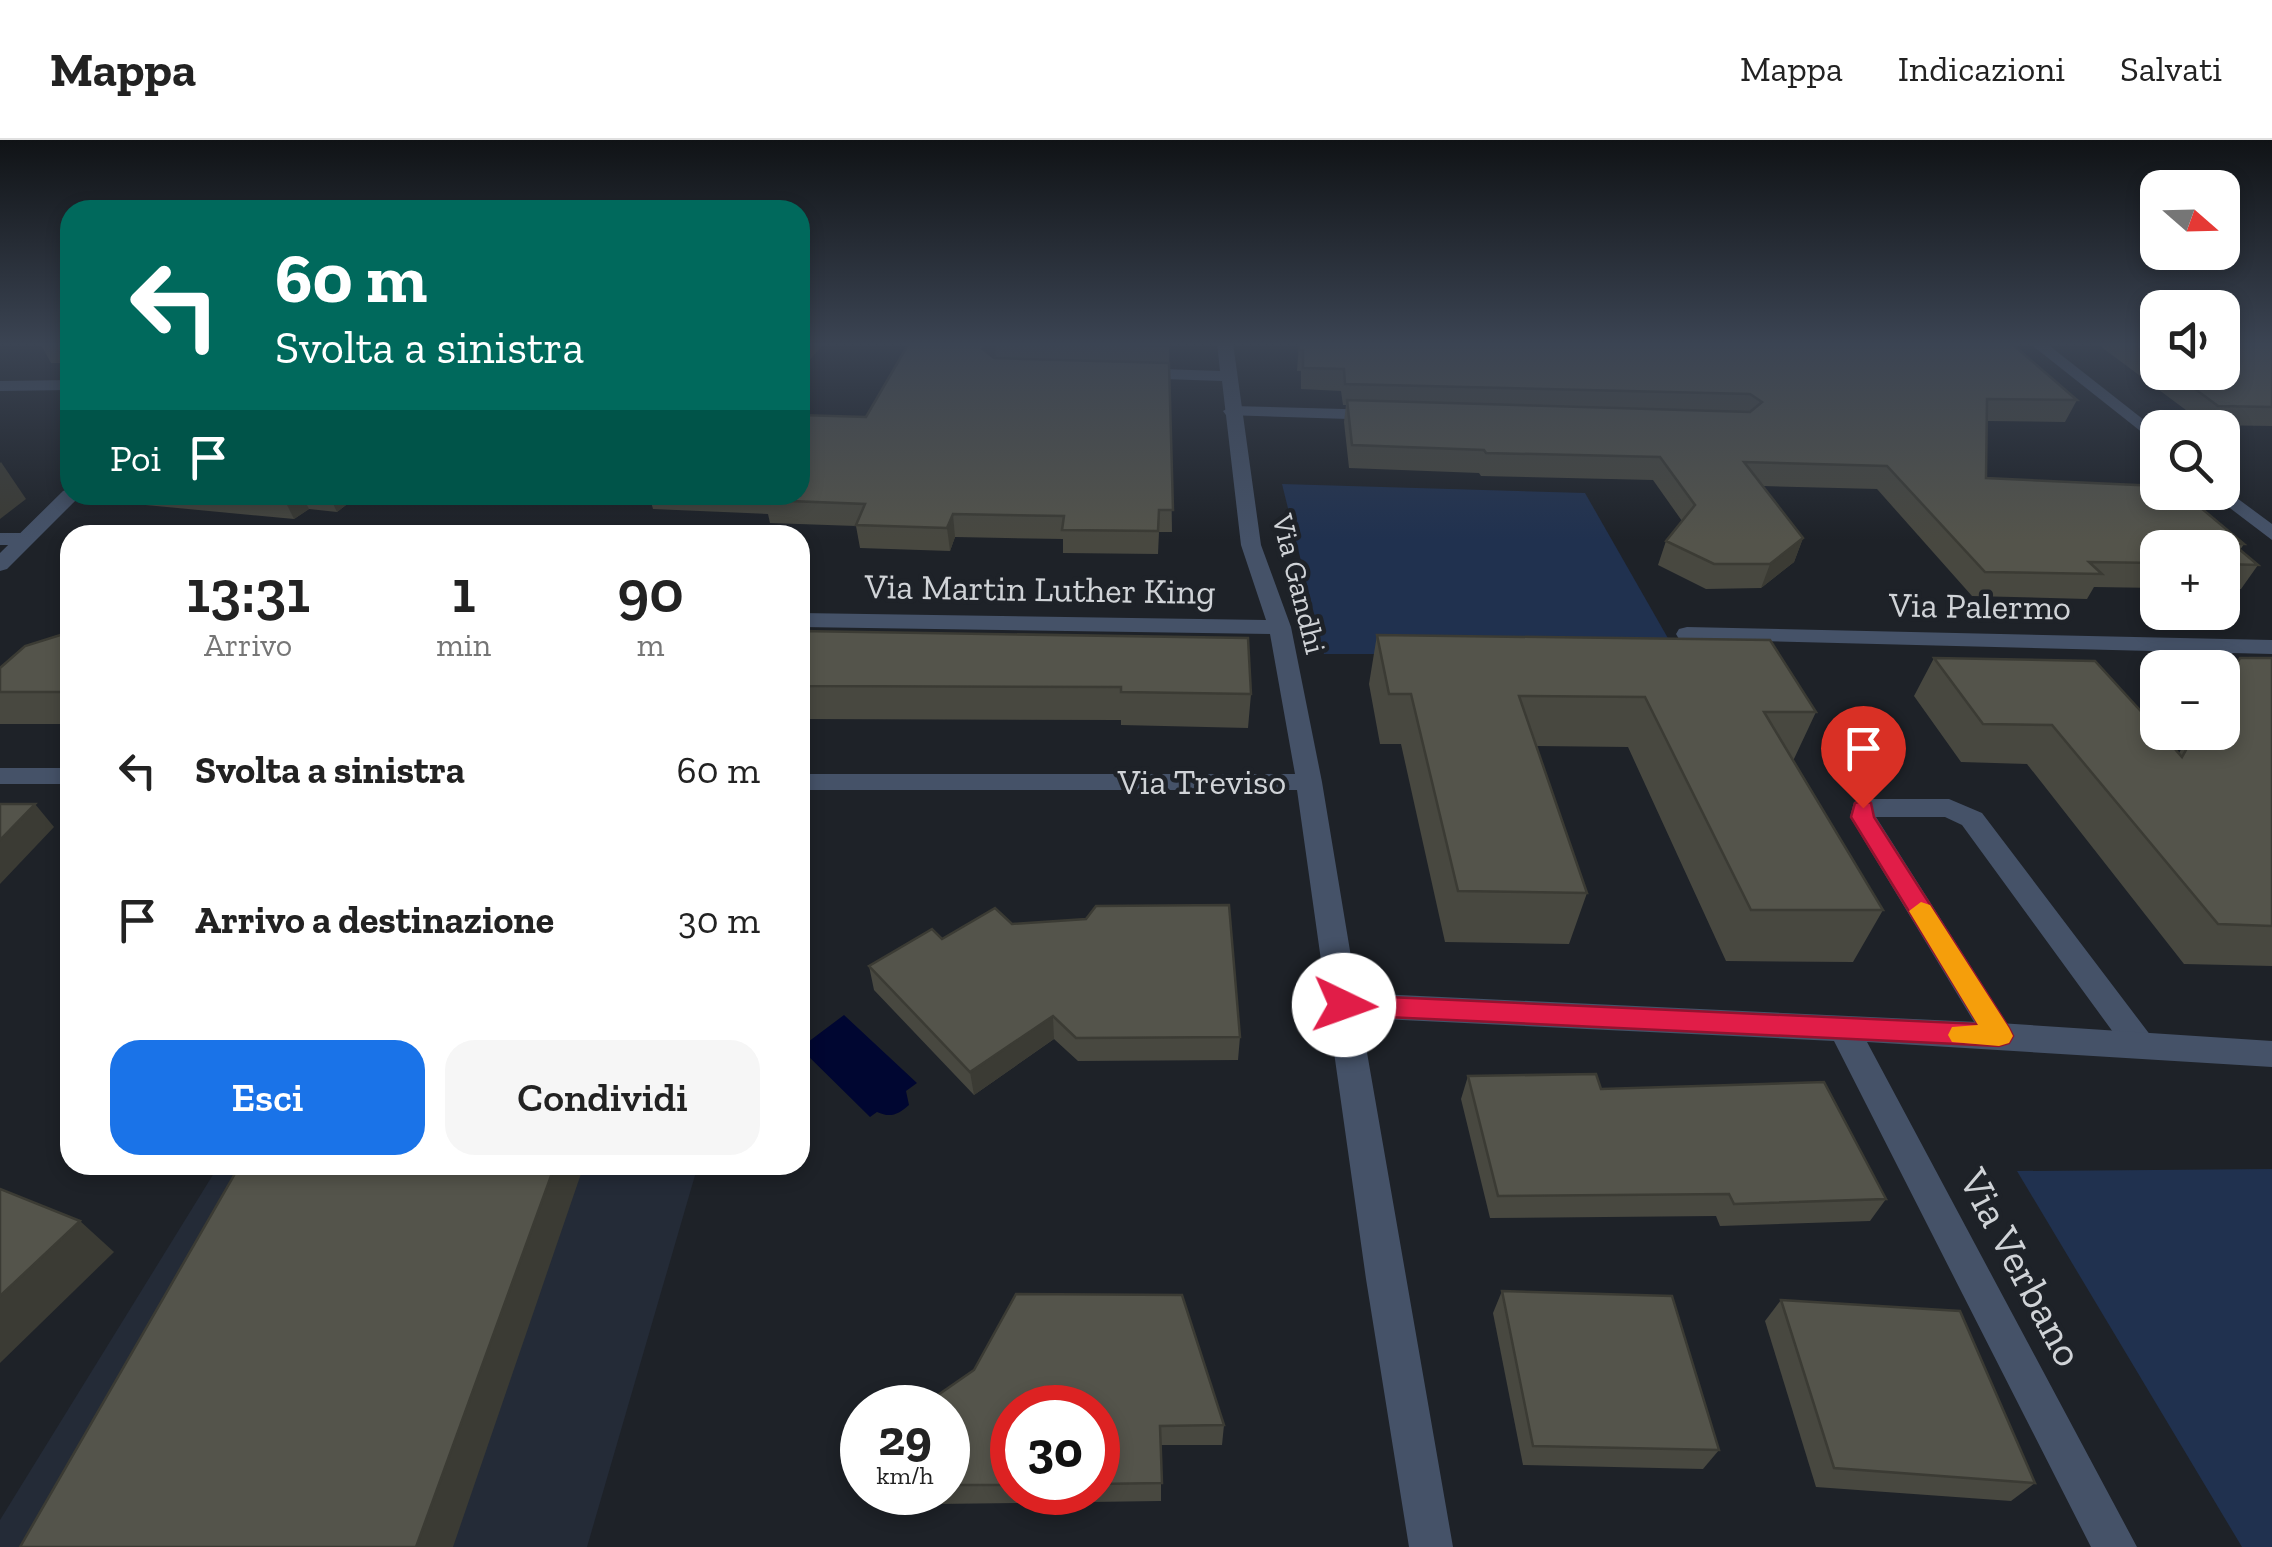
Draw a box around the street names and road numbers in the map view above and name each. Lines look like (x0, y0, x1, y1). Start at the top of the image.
street label: Via Gandhi (1264, 509, 1334, 658)
street label: Via Martin Luther King (863, 565, 1216, 613)
street label: Via Palermo (1888, 583, 2071, 629)
street label: Via Treviso (1117, 761, 1286, 803)
street label: Via Verbano (1948, 1159, 2095, 1375)

